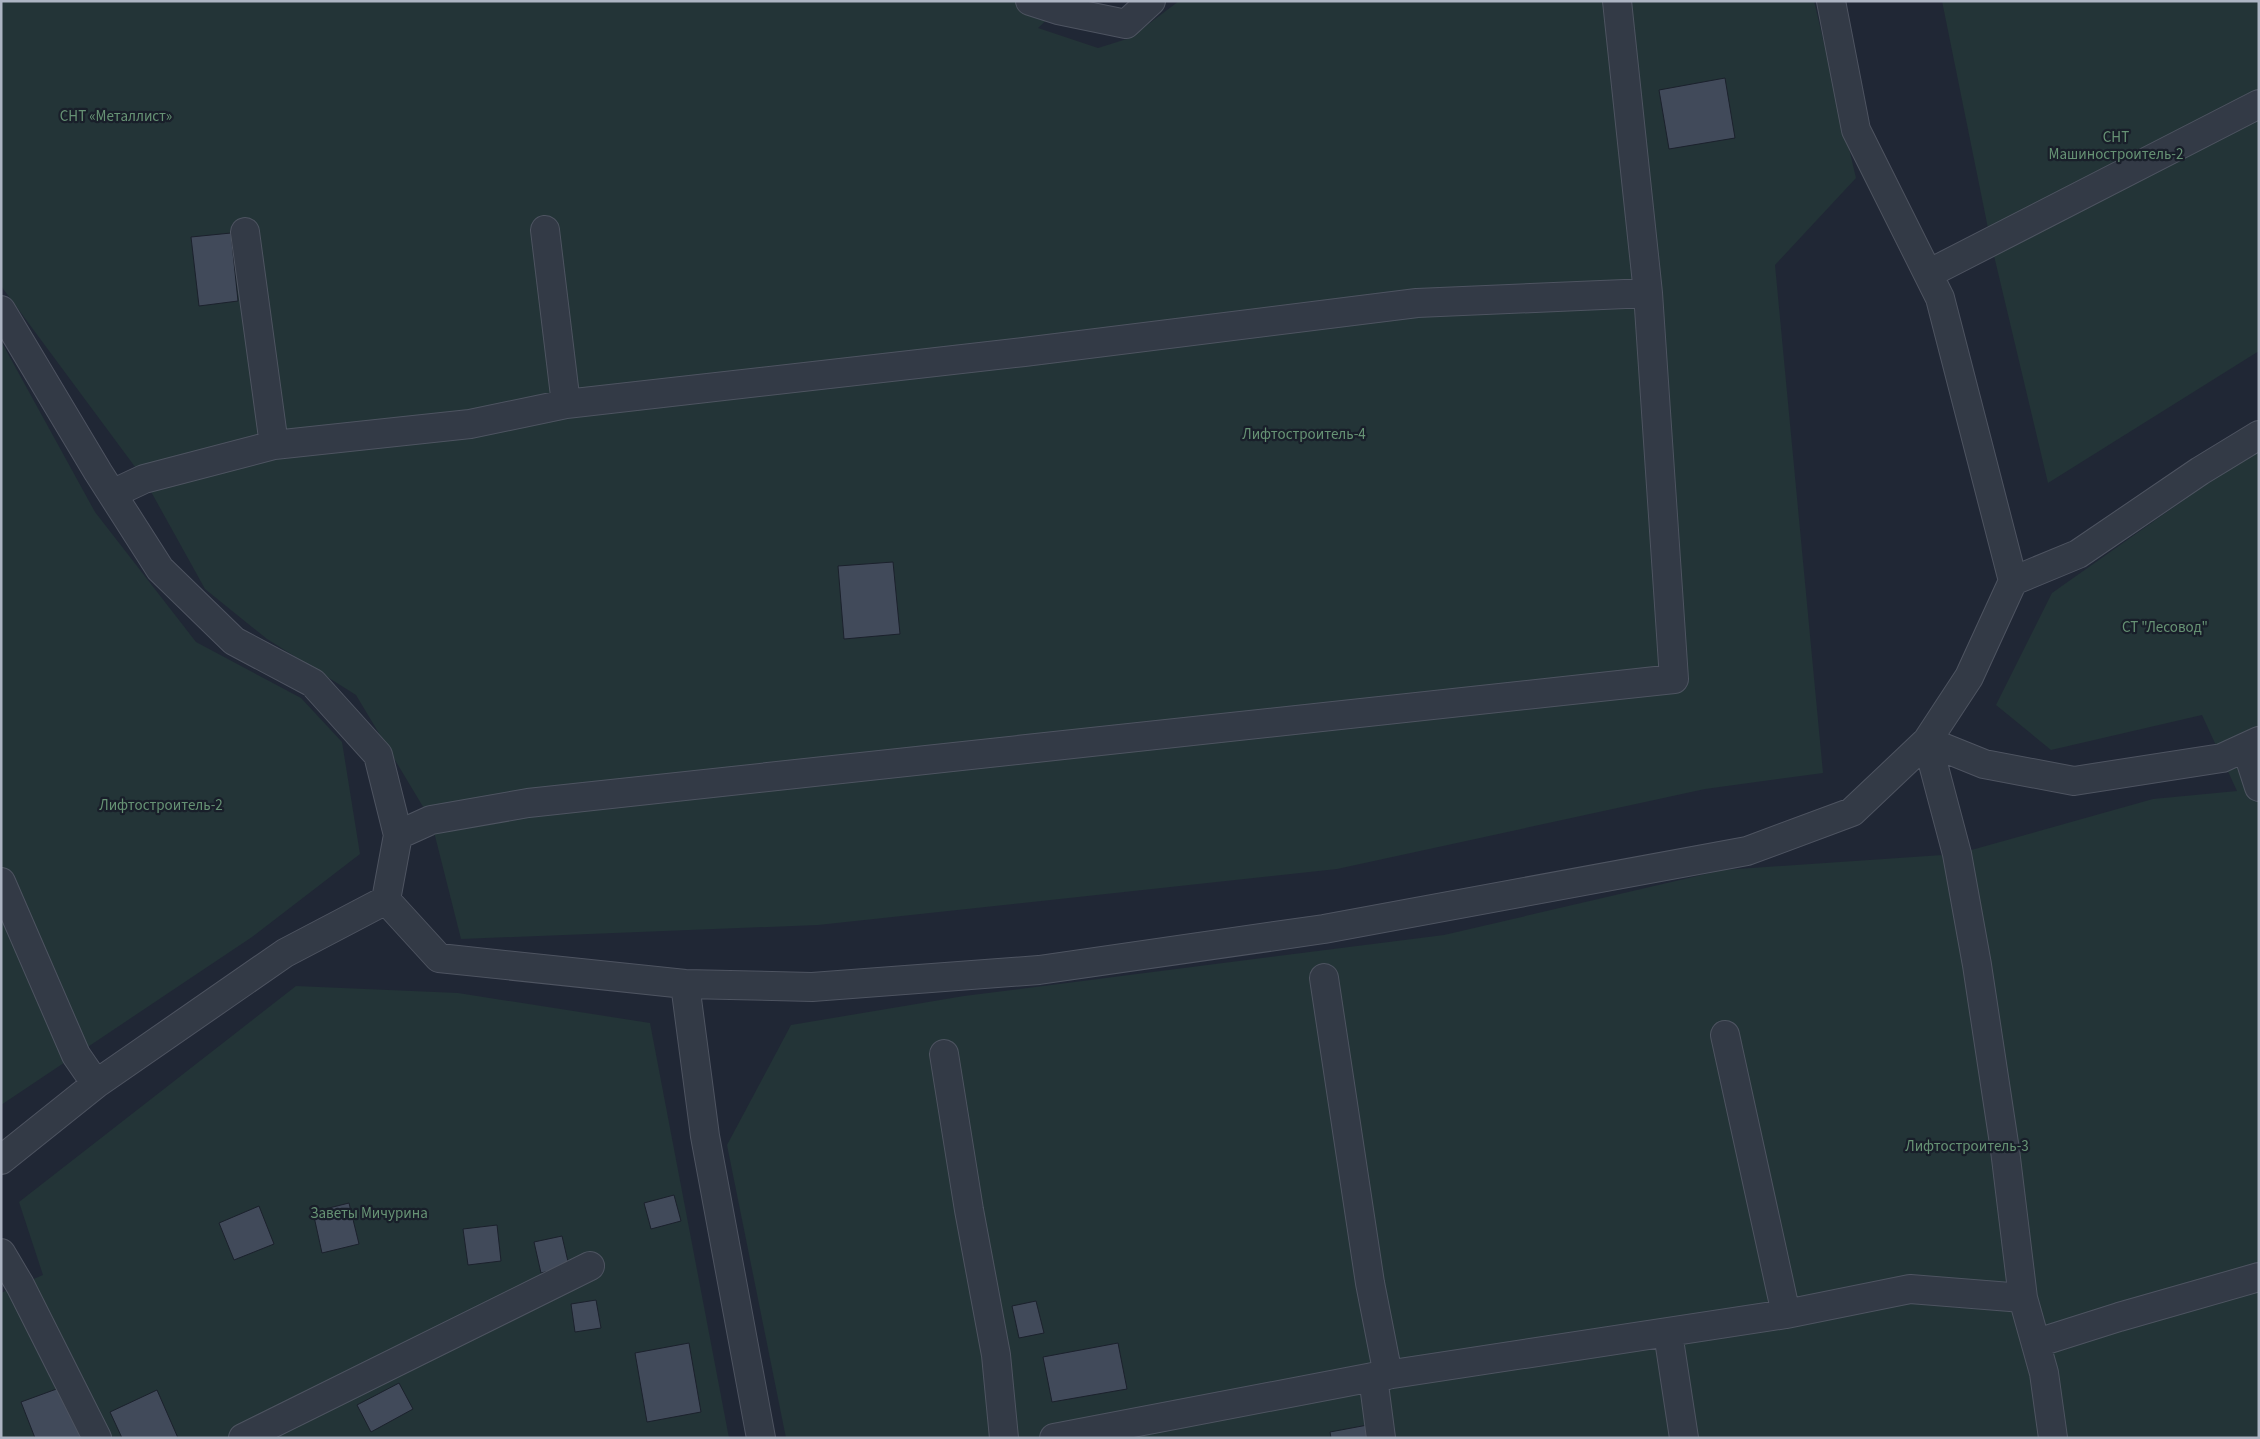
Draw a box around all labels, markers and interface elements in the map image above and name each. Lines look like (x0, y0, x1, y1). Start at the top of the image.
park label: СНТ «Металлист» (60, 106, 172, 127)
park label: СНТ Машиностроитель-2 (2049, 127, 2183, 165)
park label: Лифтостроитель-4 (1242, 424, 1366, 445)
park label: СТ "Лесовод" (2122, 617, 2208, 638)
park label: Лифтостроитель-2 (99, 795, 223, 816)
park label: Лифтостроитель-3 (1905, 1136, 2029, 1157)
park label: Заветы Мичурина (310, 1203, 428, 1224)

